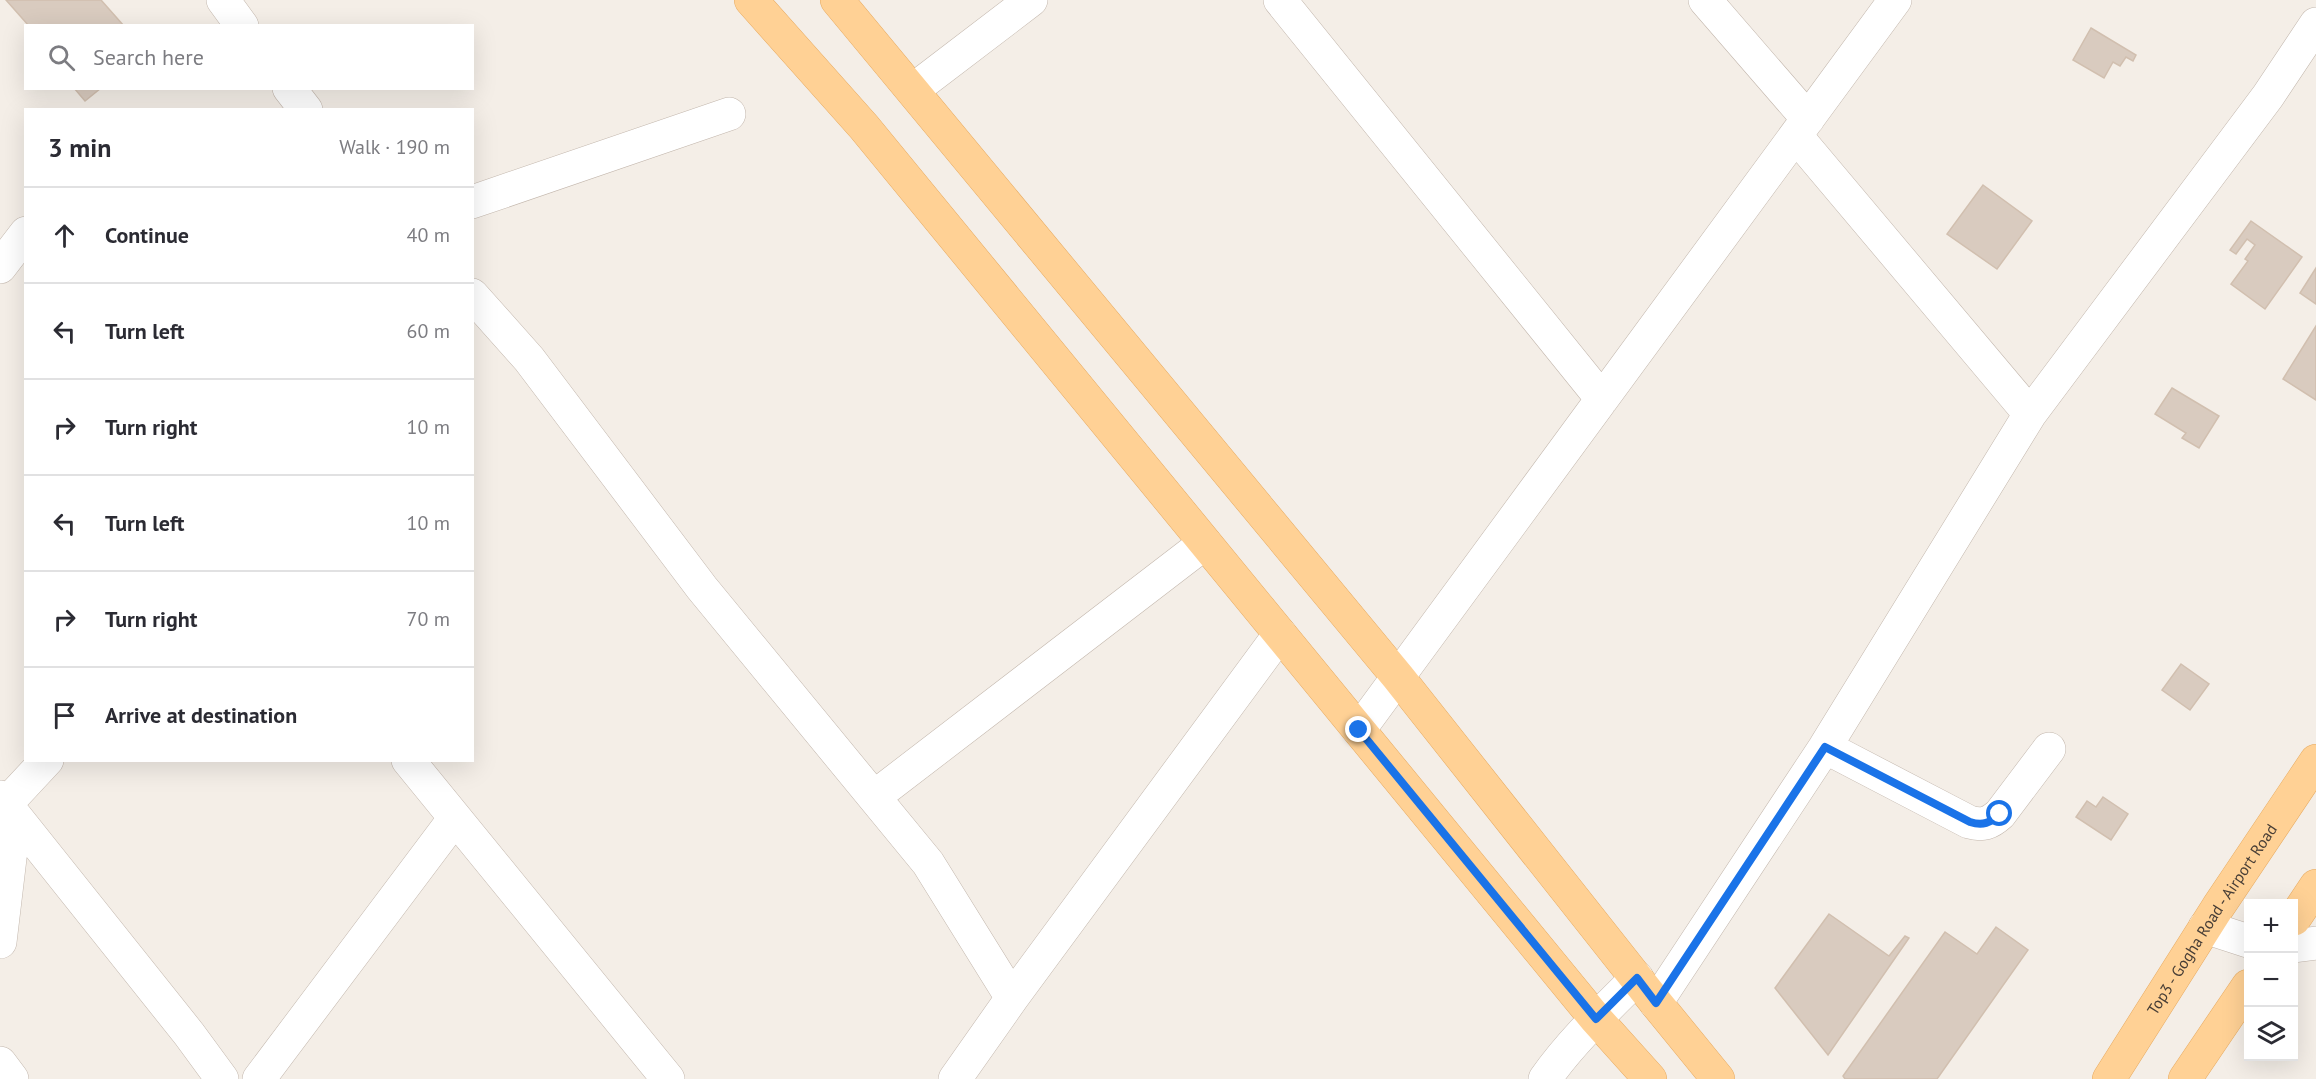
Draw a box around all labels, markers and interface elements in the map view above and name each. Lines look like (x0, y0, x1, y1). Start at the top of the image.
search box (24, 24, 474, 90)
icon: search (45, 41, 78, 74)
text: Search here (93, 43, 204, 71)
text: 3 min (48, 131, 111, 164)
text: Walk · 190 m (339, 134, 450, 160)
icon: ahead (48, 219, 81, 252)
text: Continue (105, 221, 189, 249)
text: 40 m (407, 222, 450, 248)
icon: left (48, 315, 81, 348)
text: Turn left (105, 317, 185, 345)
text: 60 m (407, 318, 450, 344)
icon: right (48, 411, 81, 444)
text: Turn right (105, 413, 197, 441)
text: 10 m (407, 414, 450, 440)
icon: left (48, 507, 81, 540)
text: Turn left (105, 509, 185, 537)
text: 10 m (407, 510, 450, 536)
icon: right (48, 603, 81, 636)
text: Turn right (105, 605, 197, 633)
text: 70 m (407, 606, 450, 632)
icon: arrive (48, 699, 81, 732)
text: Arrive at destination (105, 701, 297, 729)
route end (1345, 716, 1371, 742)
route start (1986, 800, 2012, 826)
street label: Top3 - Gogha Road - Airport Road (2142, 820, 2281, 1018)
map controls (2244, 899, 2298, 1061)
button: + (2244, 899, 2298, 953)
button: − (2244, 953, 2298, 1007)
button: layers (2244, 1007, 2298, 1061)

